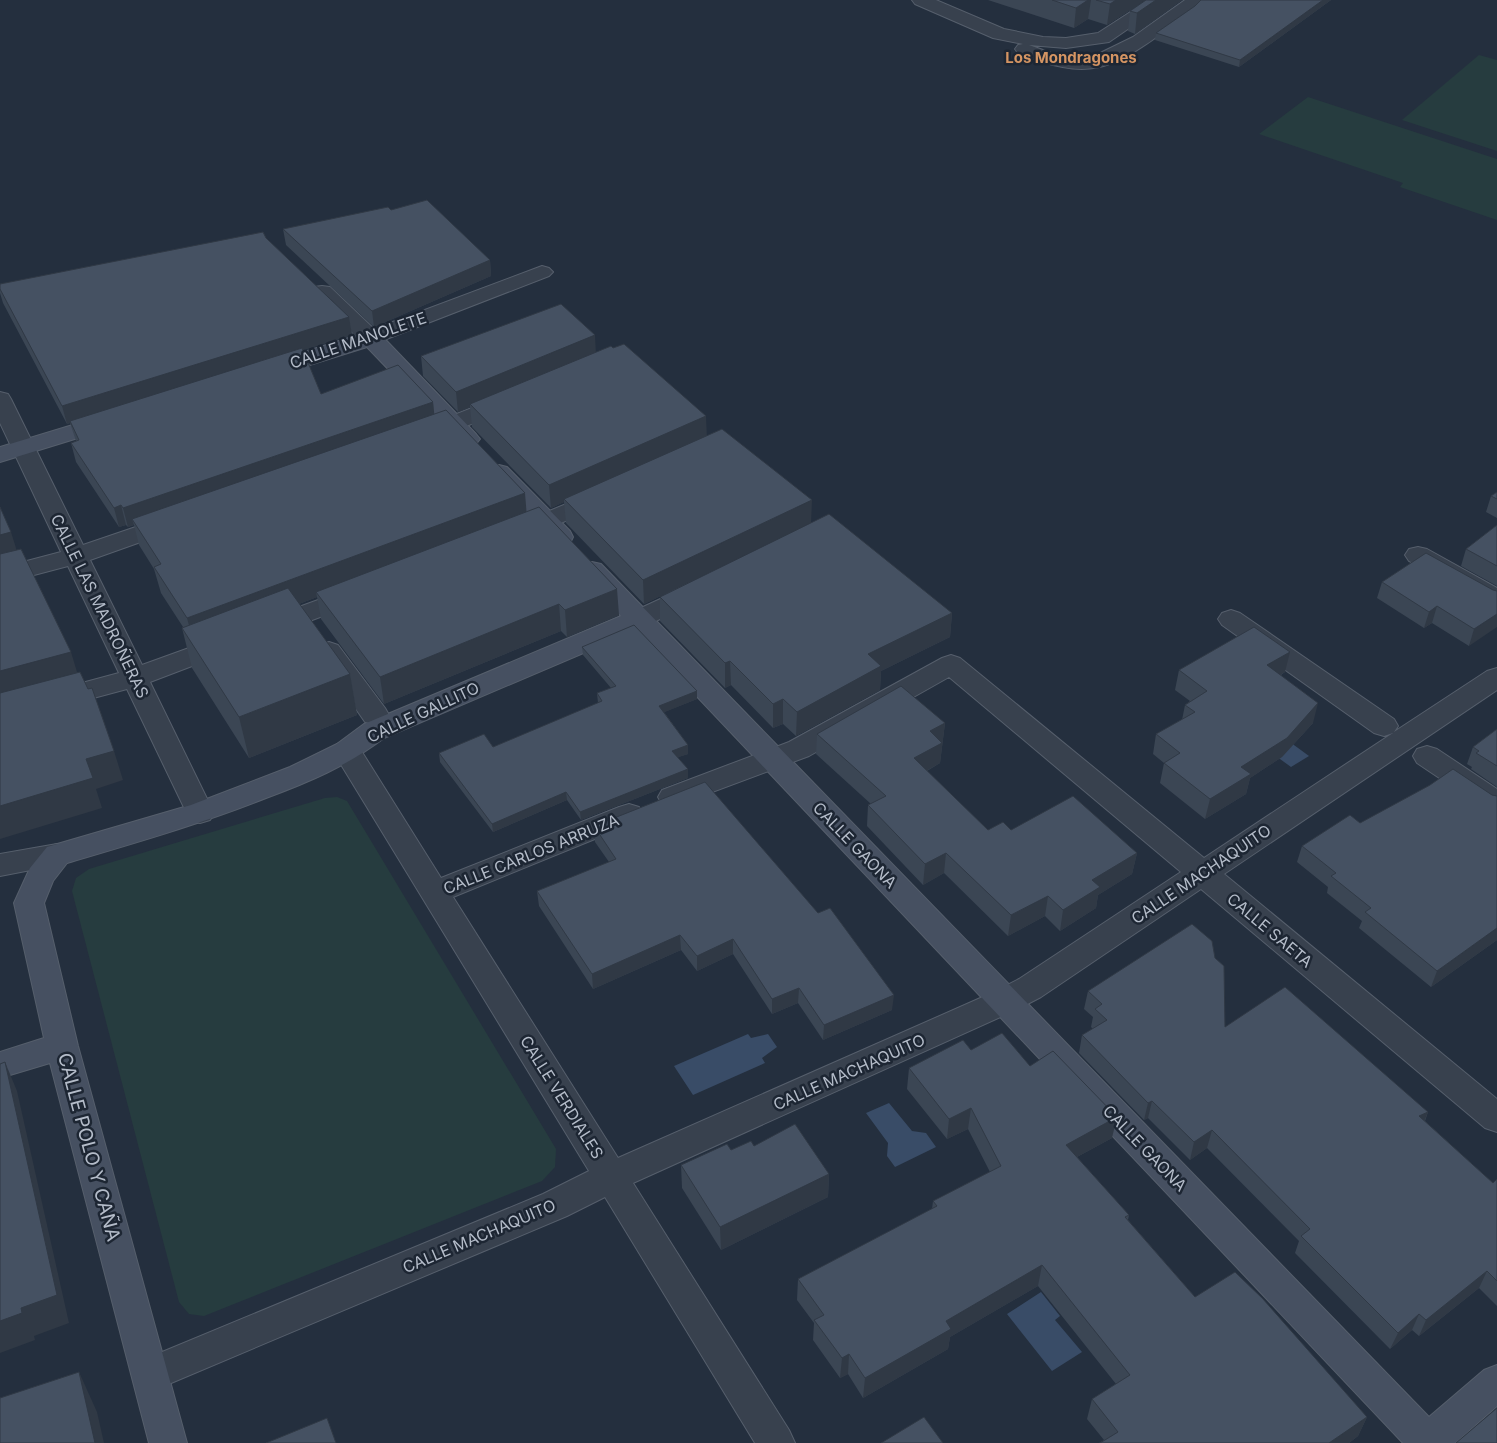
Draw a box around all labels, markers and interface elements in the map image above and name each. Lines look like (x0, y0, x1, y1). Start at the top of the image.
district label: Los Mondragones (1005, 48, 1137, 67)
street label: CALLE MANOLETE (287, 307, 429, 373)
street label: CALLE LAS MADROÑERAS (47, 511, 153, 701)
street label: CALLE GALLITO (364, 677, 482, 747)
street label: CALLE GAONA (809, 798, 901, 892)
street label: CALLE CARLOS ARRUZA (440, 810, 622, 898)
street label: CALLE MACHAQUITO (1127, 820, 1275, 928)
street label: CALLE SAETA (1223, 888, 1317, 972)
street label: CALLE MACHAQUITO (770, 1029, 928, 1115)
street label: CALLE VERDIALES (516, 1032, 608, 1162)
street label: CALLE POLO Y CAÑA (53, 1050, 125, 1244)
street label: CALLE GAONA (1099, 1101, 1191, 1195)
street label: CALLE MACHAQUITO (400, 1195, 558, 1277)

